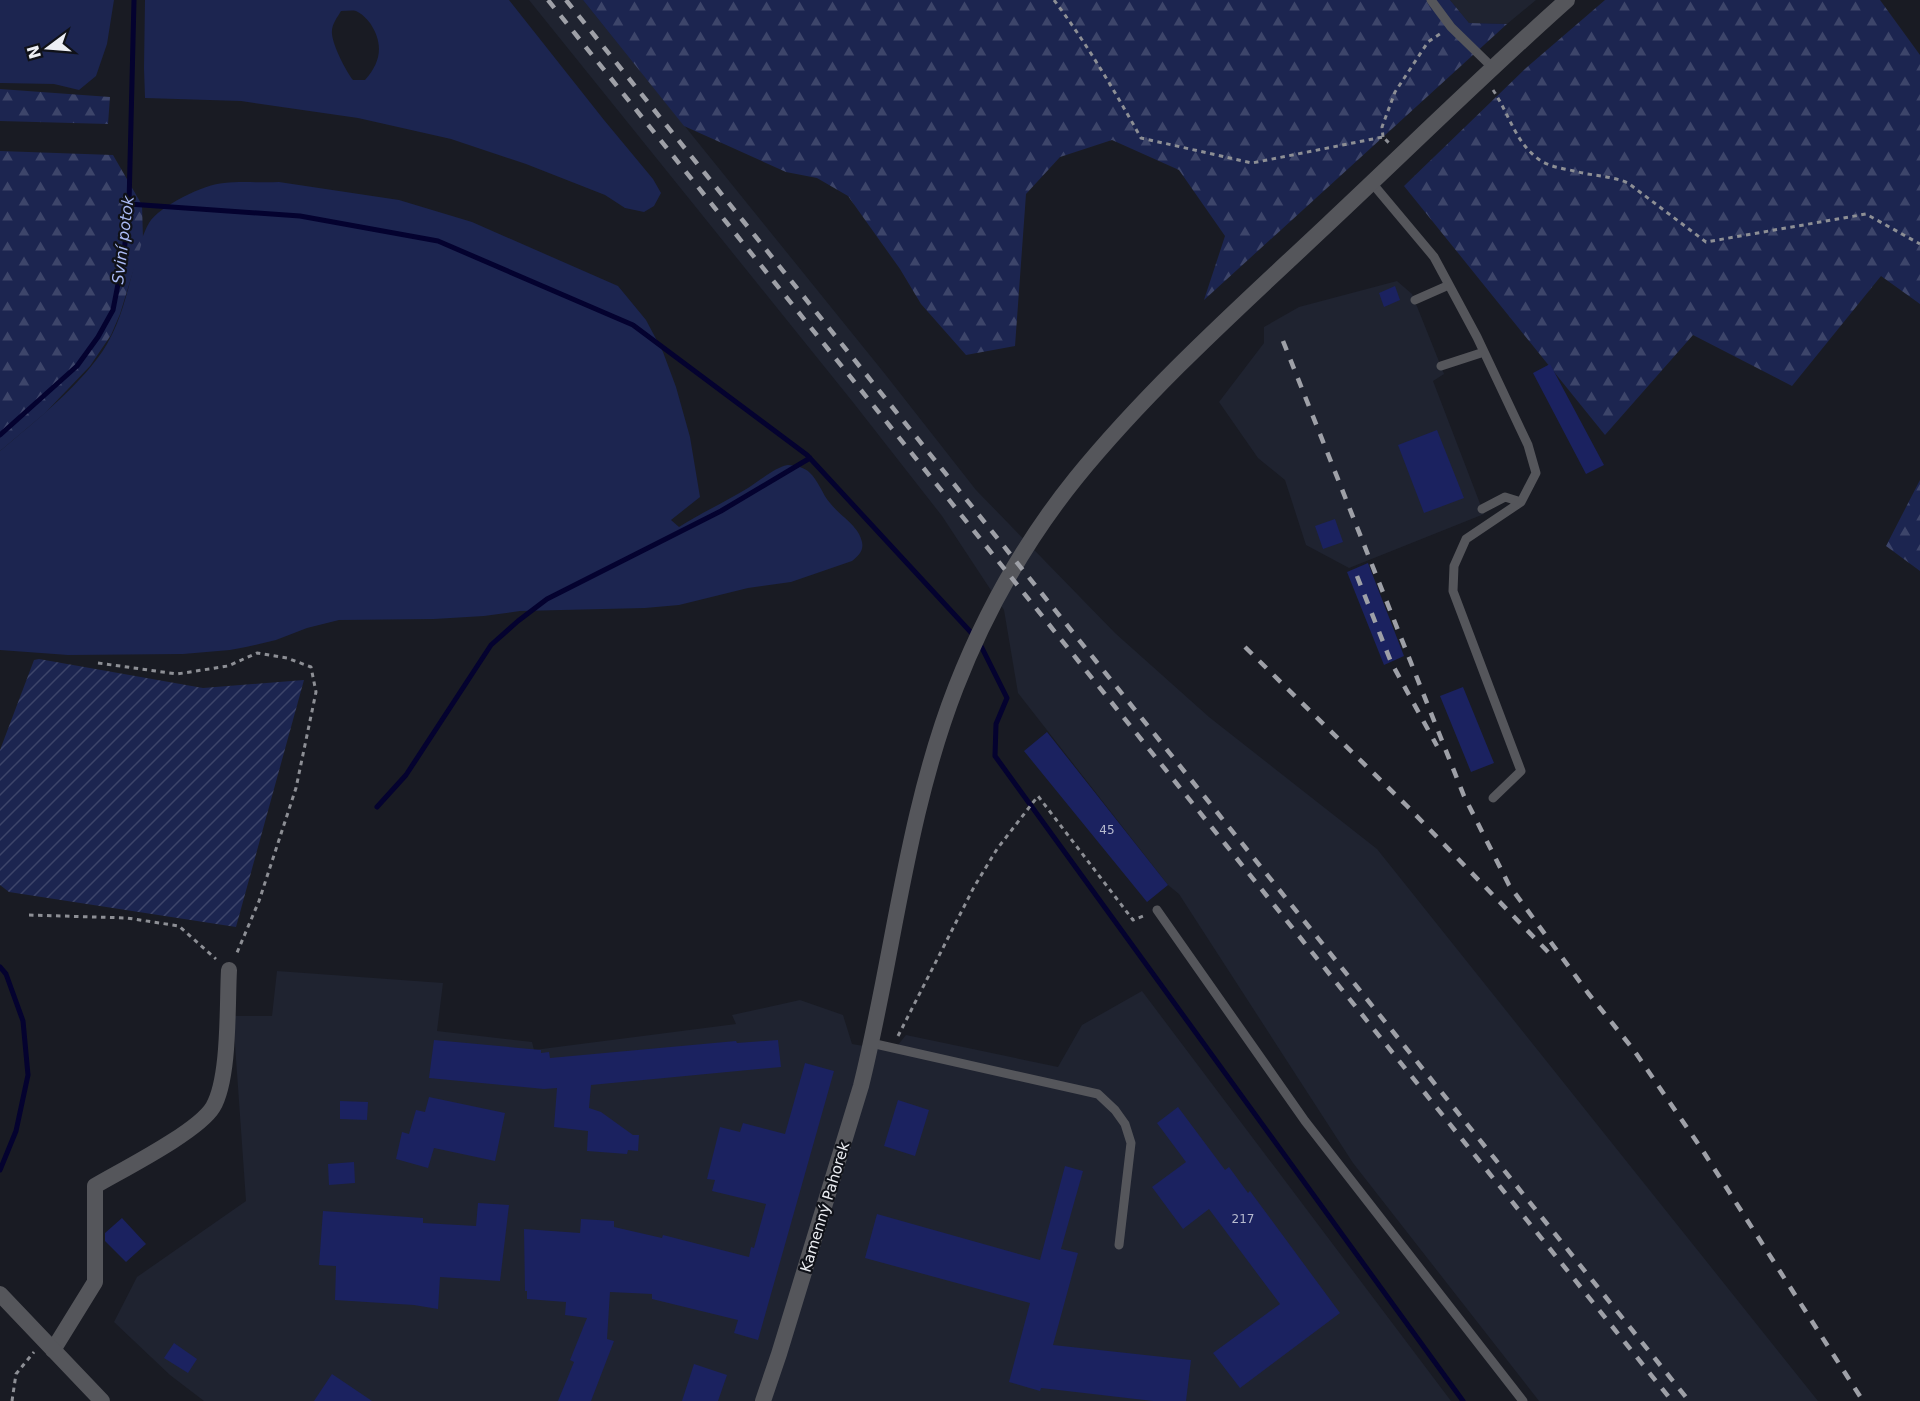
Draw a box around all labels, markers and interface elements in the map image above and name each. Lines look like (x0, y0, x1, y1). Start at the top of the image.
north arrow (18, 18, 78, 78)
text: N (23, 43, 45, 61)
water label: Sviní potok (108, 194, 138, 285)
house number: 45 (1099, 823, 1115, 837)
street label: Kamenný Pahorek (797, 1139, 853, 1274)
house number: 217 (1232, 1212, 1254, 1226)

